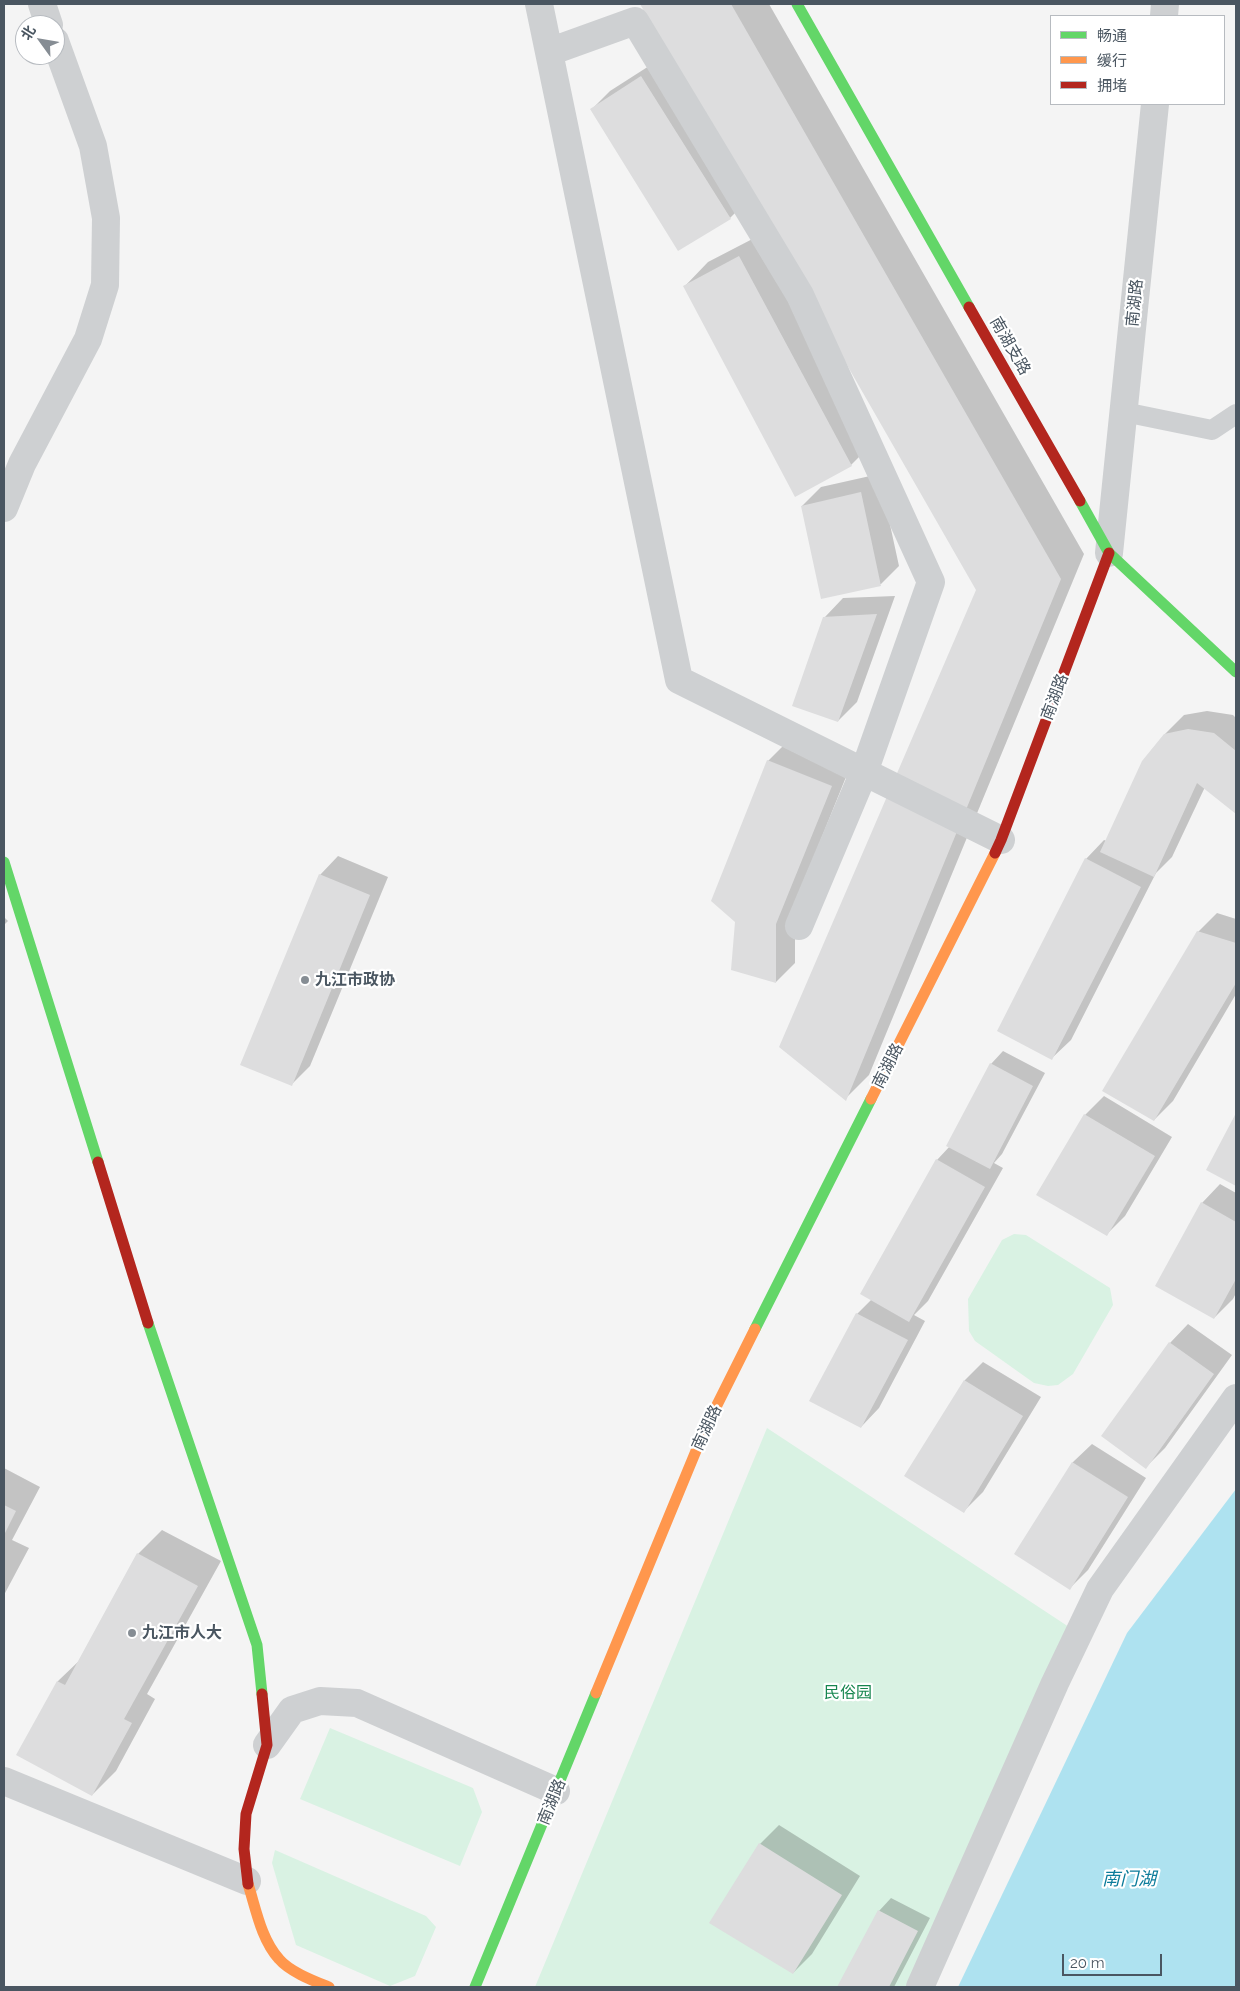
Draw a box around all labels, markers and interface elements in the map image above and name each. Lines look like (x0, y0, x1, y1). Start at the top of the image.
north arrow (15, 15, 65, 65)
legend (1050, 15, 1225, 105)
text: 北 (18, 22, 39, 43)
text: 畅通 (1097, 27, 1127, 45)
text: 缓行 (1097, 52, 1127, 70)
text: 拥堵 (1097, 77, 1127, 95)
street label: 南湖路 (1123, 278, 1147, 328)
street label: 南湖支路 (986, 313, 1034, 379)
street label: 南湖路 (1037, 671, 1073, 723)
place label: 九江市政协 (315, 970, 395, 990)
marker: 九江市政协 (299, 974, 311, 986)
street label: 南湖路 (869, 1040, 907, 1092)
street label: 南湖路 (688, 1402, 726, 1454)
place label: 九江市人大 (142, 1623, 222, 1643)
marker: 九江市人大 (126, 1627, 138, 1639)
park label: 民俗园 (824, 1683, 872, 1703)
street label: 南湖路 (534, 1776, 570, 1828)
water label: 南门湖 (1102, 1869, 1156, 1891)
scale bar (1065, 1944, 1165, 1976)
text: 20 m (1070, 1954, 1105, 1972)

